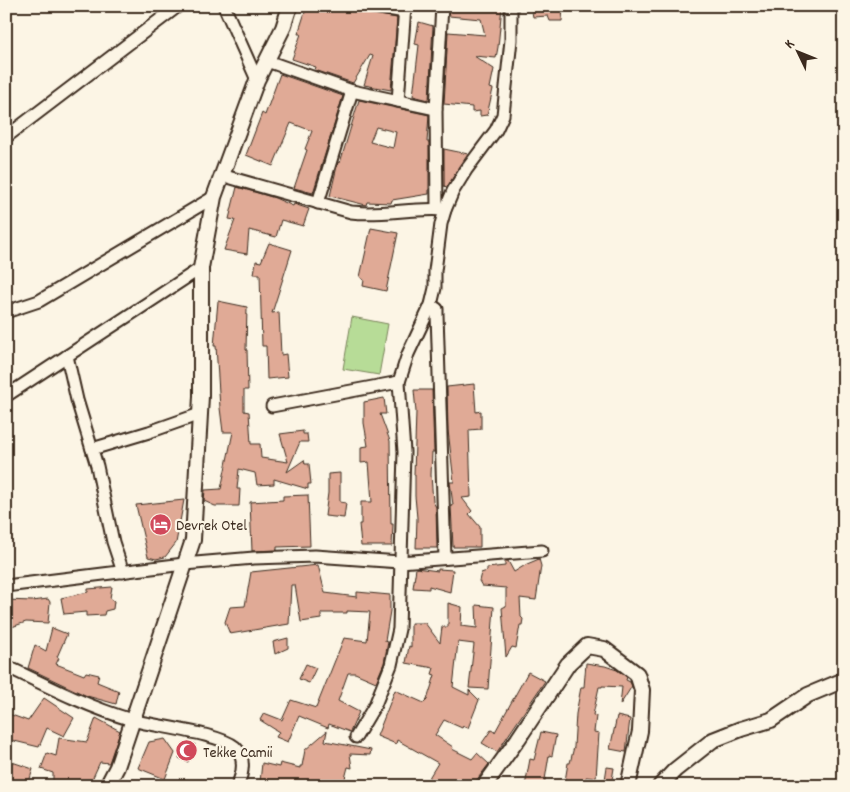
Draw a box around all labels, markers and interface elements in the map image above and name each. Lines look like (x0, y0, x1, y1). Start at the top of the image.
north arrow (772, 28, 822, 78)
text: K (780, 35, 800, 54)
hotel icon: Devrek Otel (148, 512, 172, 536)
place label: Devrek Otel (176, 515, 247, 538)
mosque icon: Tekke Camii (175, 739, 199, 763)
place label: Tekke Camii (203, 742, 273, 765)

